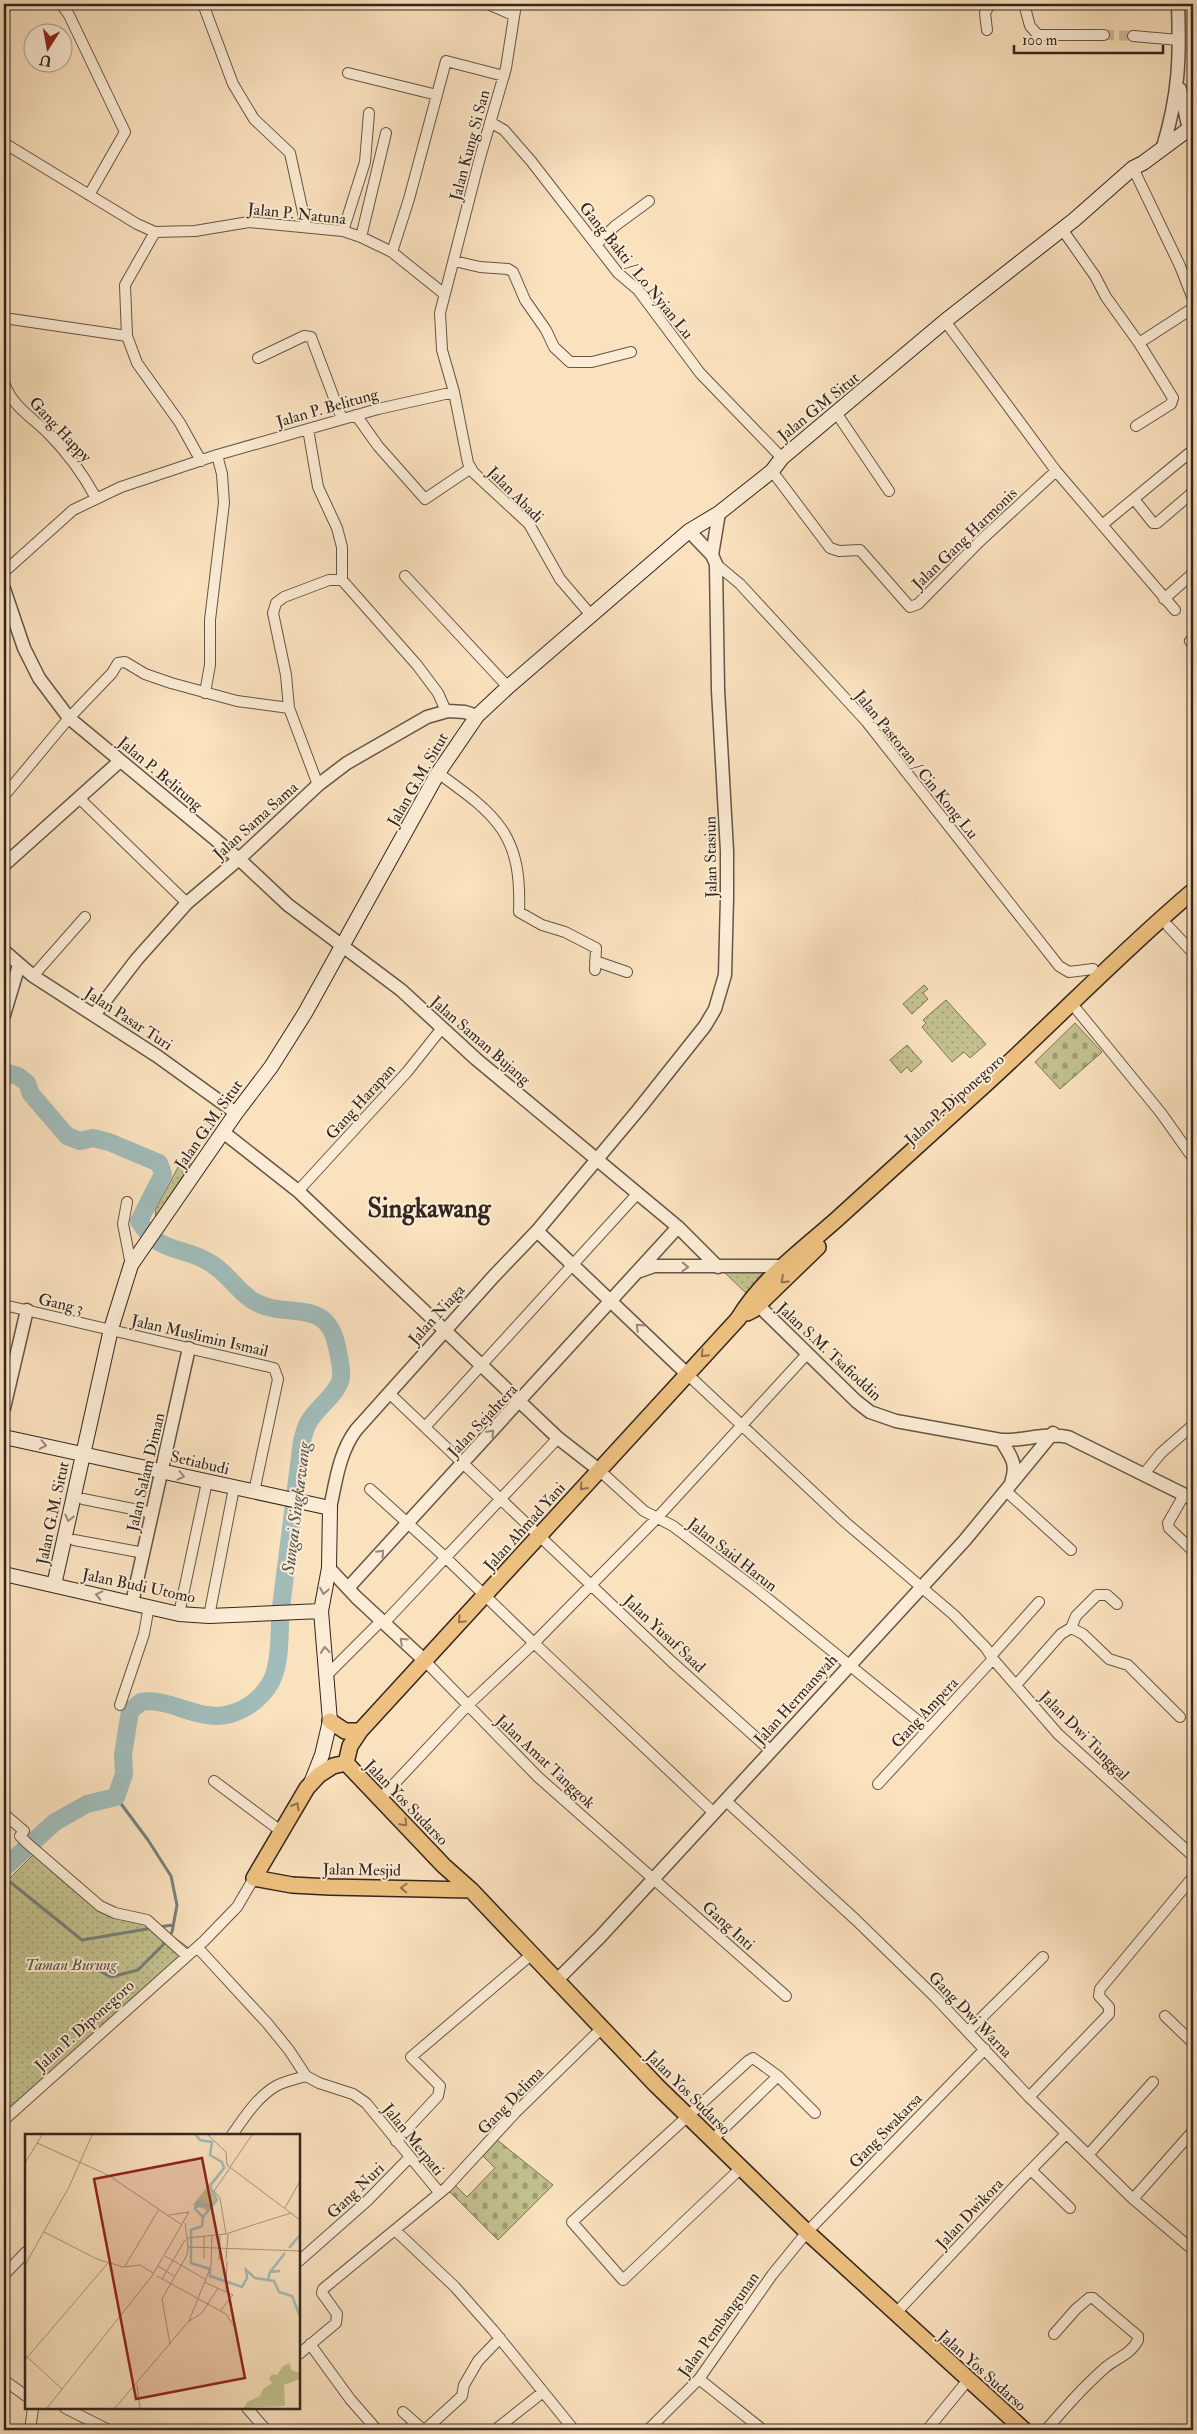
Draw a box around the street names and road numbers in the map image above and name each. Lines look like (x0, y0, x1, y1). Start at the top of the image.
street label: Jalan Kung Si San (445, 88, 495, 204)
street label: Gang Bakti / Lo Nyian Lu (575, 198, 698, 343)
street label: Jalan P. Natuna (246, 199, 347, 230)
street label: Jalan GM Situt (773, 368, 864, 447)
street label: Jalan P. Belitung (273, 384, 382, 433)
street label: Gang Happy (24, 393, 96, 468)
street label: Jalan Abadi (481, 462, 548, 528)
street label: Jalan Gang Harmonis (907, 484, 1022, 595)
street label: Jalan Pastoran / Cin Kong Lu (849, 685, 983, 844)
street label: Jalan G.M. Situt (382, 729, 454, 831)
street label: Jalan P. Belitung (112, 732, 208, 817)
street label: Jalan Sama Sama (208, 777, 303, 865)
street label: Jalan Stasiun (700, 816, 723, 899)
street label: Jalan Pasar Turi (79, 982, 176, 1055)
street label: Jalan Saman Bujang (425, 991, 535, 1091)
street label: Jalan P. Diponegoro (900, 1050, 1009, 1151)
street label: Gang Harapan (322, 1060, 401, 1144)
street label: Jalan G.M. Situt (170, 1076, 248, 1175)
street label: Jalan Niaga (404, 1280, 470, 1350)
street label: Gang 3 (36, 1289, 85, 1319)
street label: Jalan S.M. Tsafioddin (771, 1297, 886, 1406)
street label: Jalan Muslimin Ismail (128, 1310, 270, 1362)
street label: Jalan Sejahtera (443, 1379, 523, 1463)
street label: Jalan Salam Diman (122, 1411, 170, 1535)
street label: Setiabudi (168, 1447, 231, 1479)
street label: Jalan G.M. Situt (32, 1460, 75, 1568)
street label: Jalan Ahmad Yani (479, 1478, 571, 1577)
street label: Jalan Said Harun (682, 1513, 781, 1597)
street label: Jalan Budi Utomo (79, 1564, 198, 1609)
street label: Jalan Yusuf Saad (618, 1590, 710, 1678)
street label: Jalan Hermansyah (749, 1650, 843, 1751)
street label: Gang Ampera (887, 1673, 964, 1753)
street label: Jalan Dwi Tunggal (1034, 1686, 1133, 1785)
street label: Jalan Amat Tanggok (490, 1710, 599, 1814)
street label: Jalan Yos Sudarso (359, 1755, 452, 1851)
street label: Jalan Mesjid (322, 1859, 401, 1882)
street label: Gang Inti (698, 1897, 759, 1954)
street label: Gang Dwi Warna (924, 1967, 1017, 2062)
street label: Jalan P. Diponegoro (30, 1976, 139, 2077)
street label: Jalan Yos Sudarso (640, 2045, 735, 2140)
street label: Gang Delima (473, 2062, 548, 2139)
street label: Gang Swakarsa (845, 2089, 927, 2172)
street label: Jalan Merpati (377, 2099, 448, 2180)
street label: Gang Nuri (323, 2159, 389, 2223)
street label: Jalan Dwikora (931, 2174, 1009, 2255)
street label: Jalan Pembangunan (673, 2268, 764, 2382)
street label: Jalan Yos Sudarso (933, 2325, 1031, 2416)

